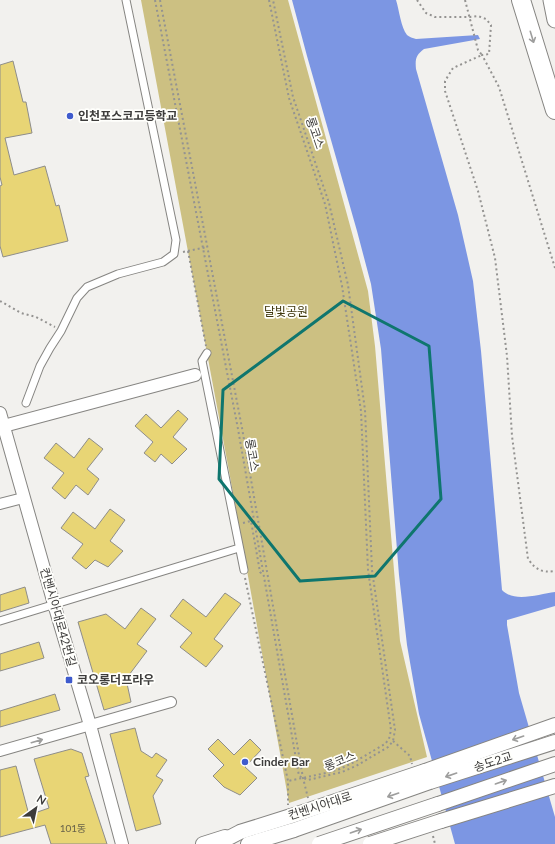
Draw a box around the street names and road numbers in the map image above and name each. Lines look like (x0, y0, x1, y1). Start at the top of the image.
street label: 롱코스 (303, 115, 328, 151)
street label: 롱코스 (242, 437, 263, 473)
street label: 컨벤시아대로42번길 (37, 566, 80, 668)
street label: 롱코스 (322, 747, 358, 774)
street label: 송도2교 (471, 748, 514, 775)
street label: 컨벤시아대로 (286, 788, 354, 823)

